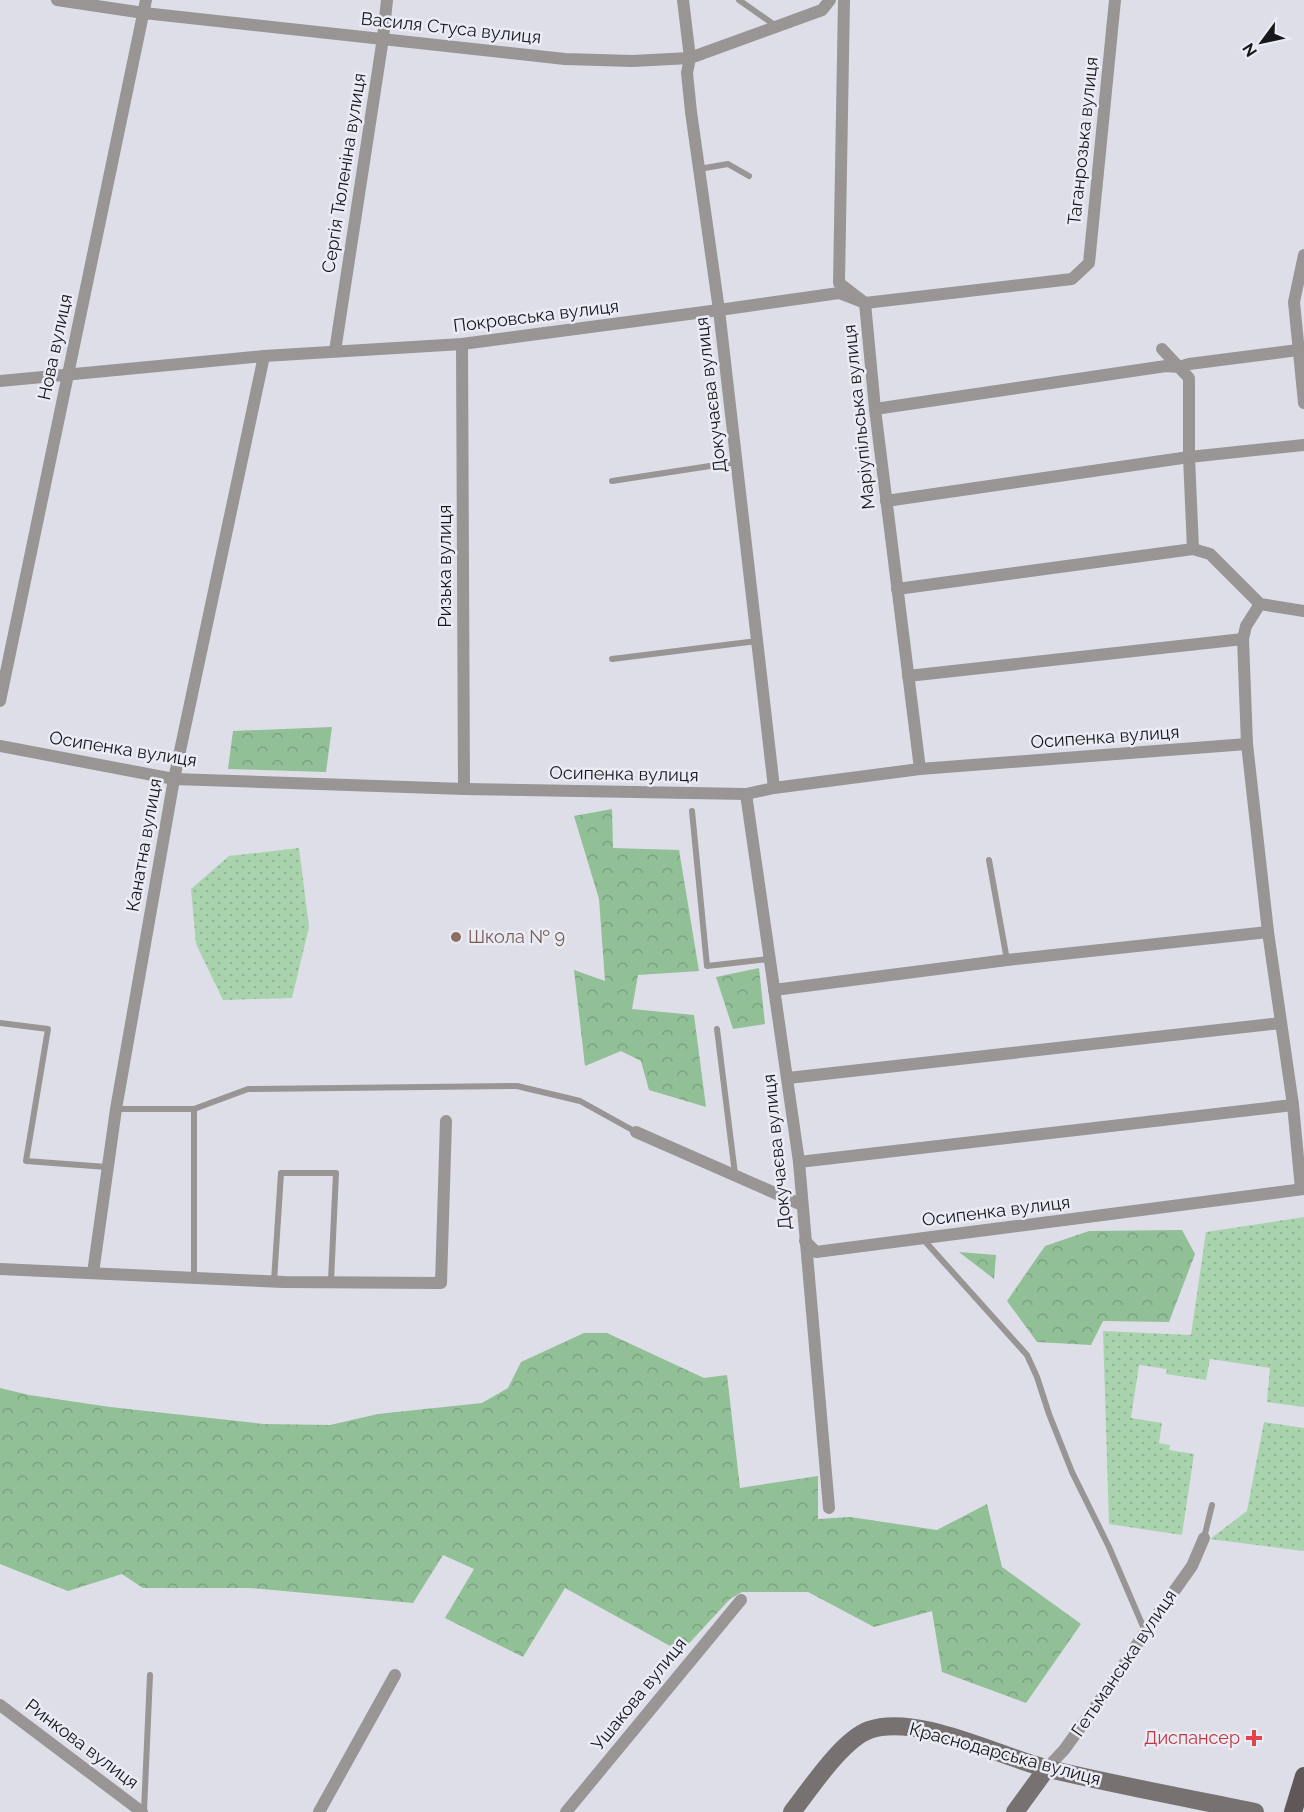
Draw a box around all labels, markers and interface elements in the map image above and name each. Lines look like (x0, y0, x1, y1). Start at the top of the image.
street label: Василя Стуса вулиця (360, 8, 542, 47)
north arrow (1232, 12, 1292, 72)
text: N (1239, 40, 1261, 60)
street label: Таганрозька вулиця (1063, 56, 1102, 226)
street label: Сергія Тюленіна вулиця (317, 71, 370, 274)
street label: Нова вулиця (33, 292, 76, 402)
street label: Покровська вулиця (452, 295, 620, 336)
street label: Докучаєва вулиця (691, 316, 730, 474)
street label: Маріупільська вулиця (838, 324, 879, 511)
street label: Ризька вулиця (434, 505, 455, 627)
street label: Осипенка вулиця (1030, 721, 1180, 752)
street label: Осипенка вулиця (48, 726, 198, 771)
street label: Осипенка вулиця (549, 762, 699, 785)
street label: Канатна вулиця (121, 777, 166, 913)
place label: Школа № 9 (468, 926, 565, 947)
marker: Школа № 9 (449, 930, 463, 944)
street label: Докучаєва вулиця (758, 1073, 795, 1231)
street label: Осипенка вулиця (921, 1191, 1071, 1230)
street label: Гетьманська вулиця (1067, 1585, 1181, 1740)
street label: Ушакова вулиця (587, 1633, 690, 1754)
street label: Ринкова вулиця (22, 1694, 143, 1793)
street label: Краснодарська вулиця (907, 1718, 1103, 1789)
place label: Диспансер (1144, 1727, 1240, 1748)
marker: Диспансер (1245, 1729, 1263, 1747)

